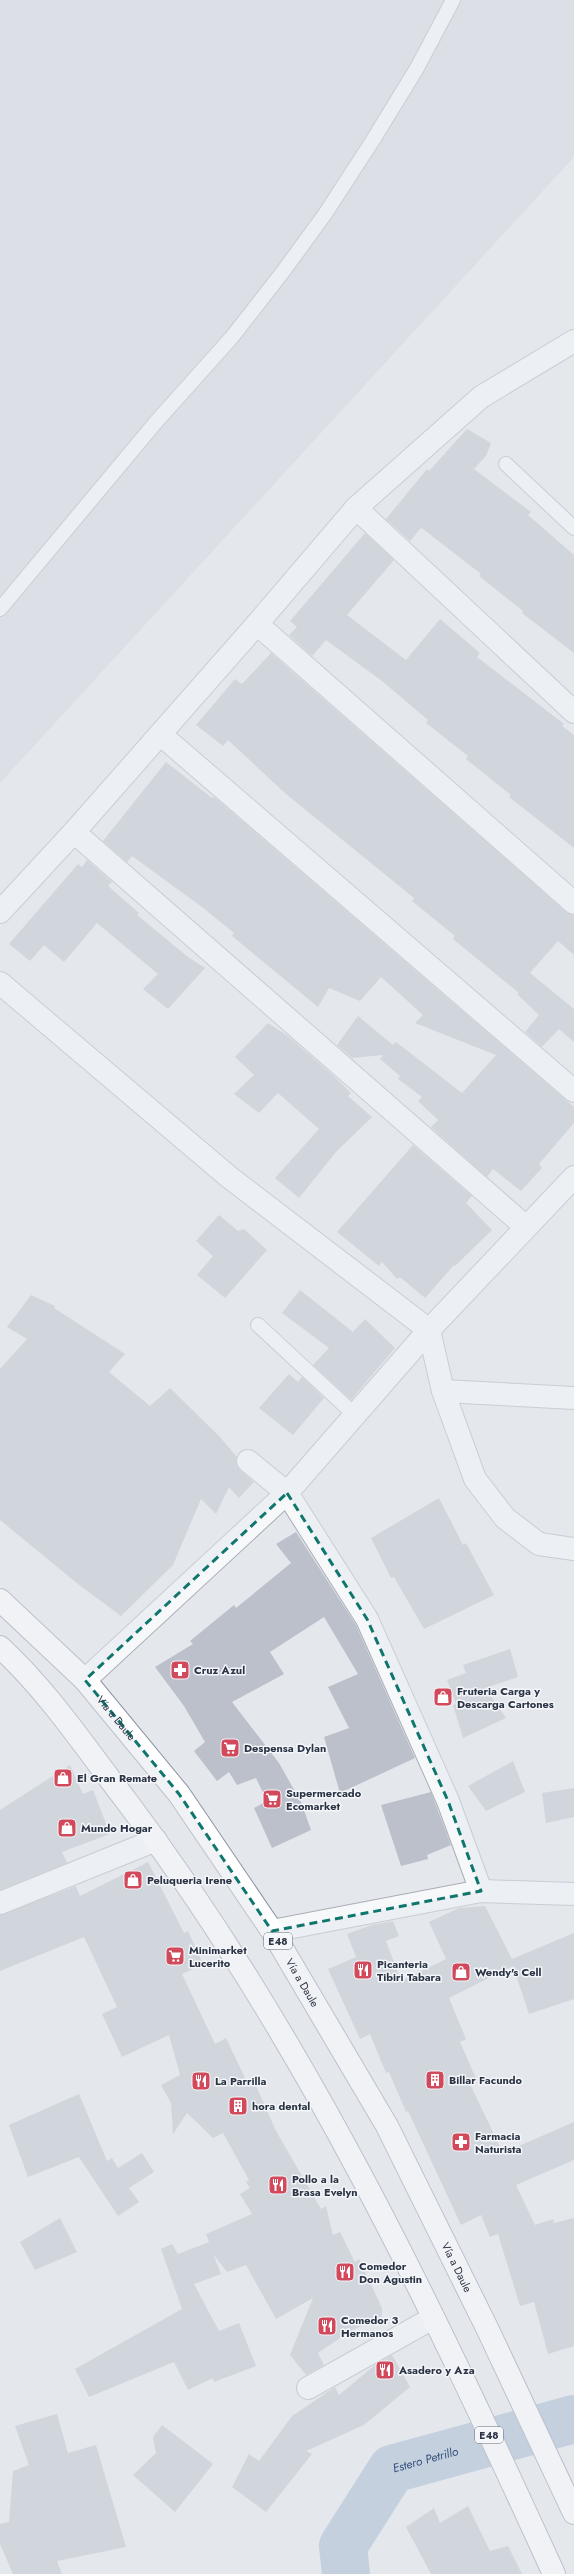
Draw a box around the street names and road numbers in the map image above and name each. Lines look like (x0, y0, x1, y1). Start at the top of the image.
street label: Vía a Daule (93, 1692, 140, 1744)
road number: E48 (264, 1933, 292, 1949)
street label: Vía a Daule (282, 1955, 323, 2010)
street label: Vía a Daule (438, 2239, 476, 2295)
road number: E48 (475, 2427, 503, 2443)

